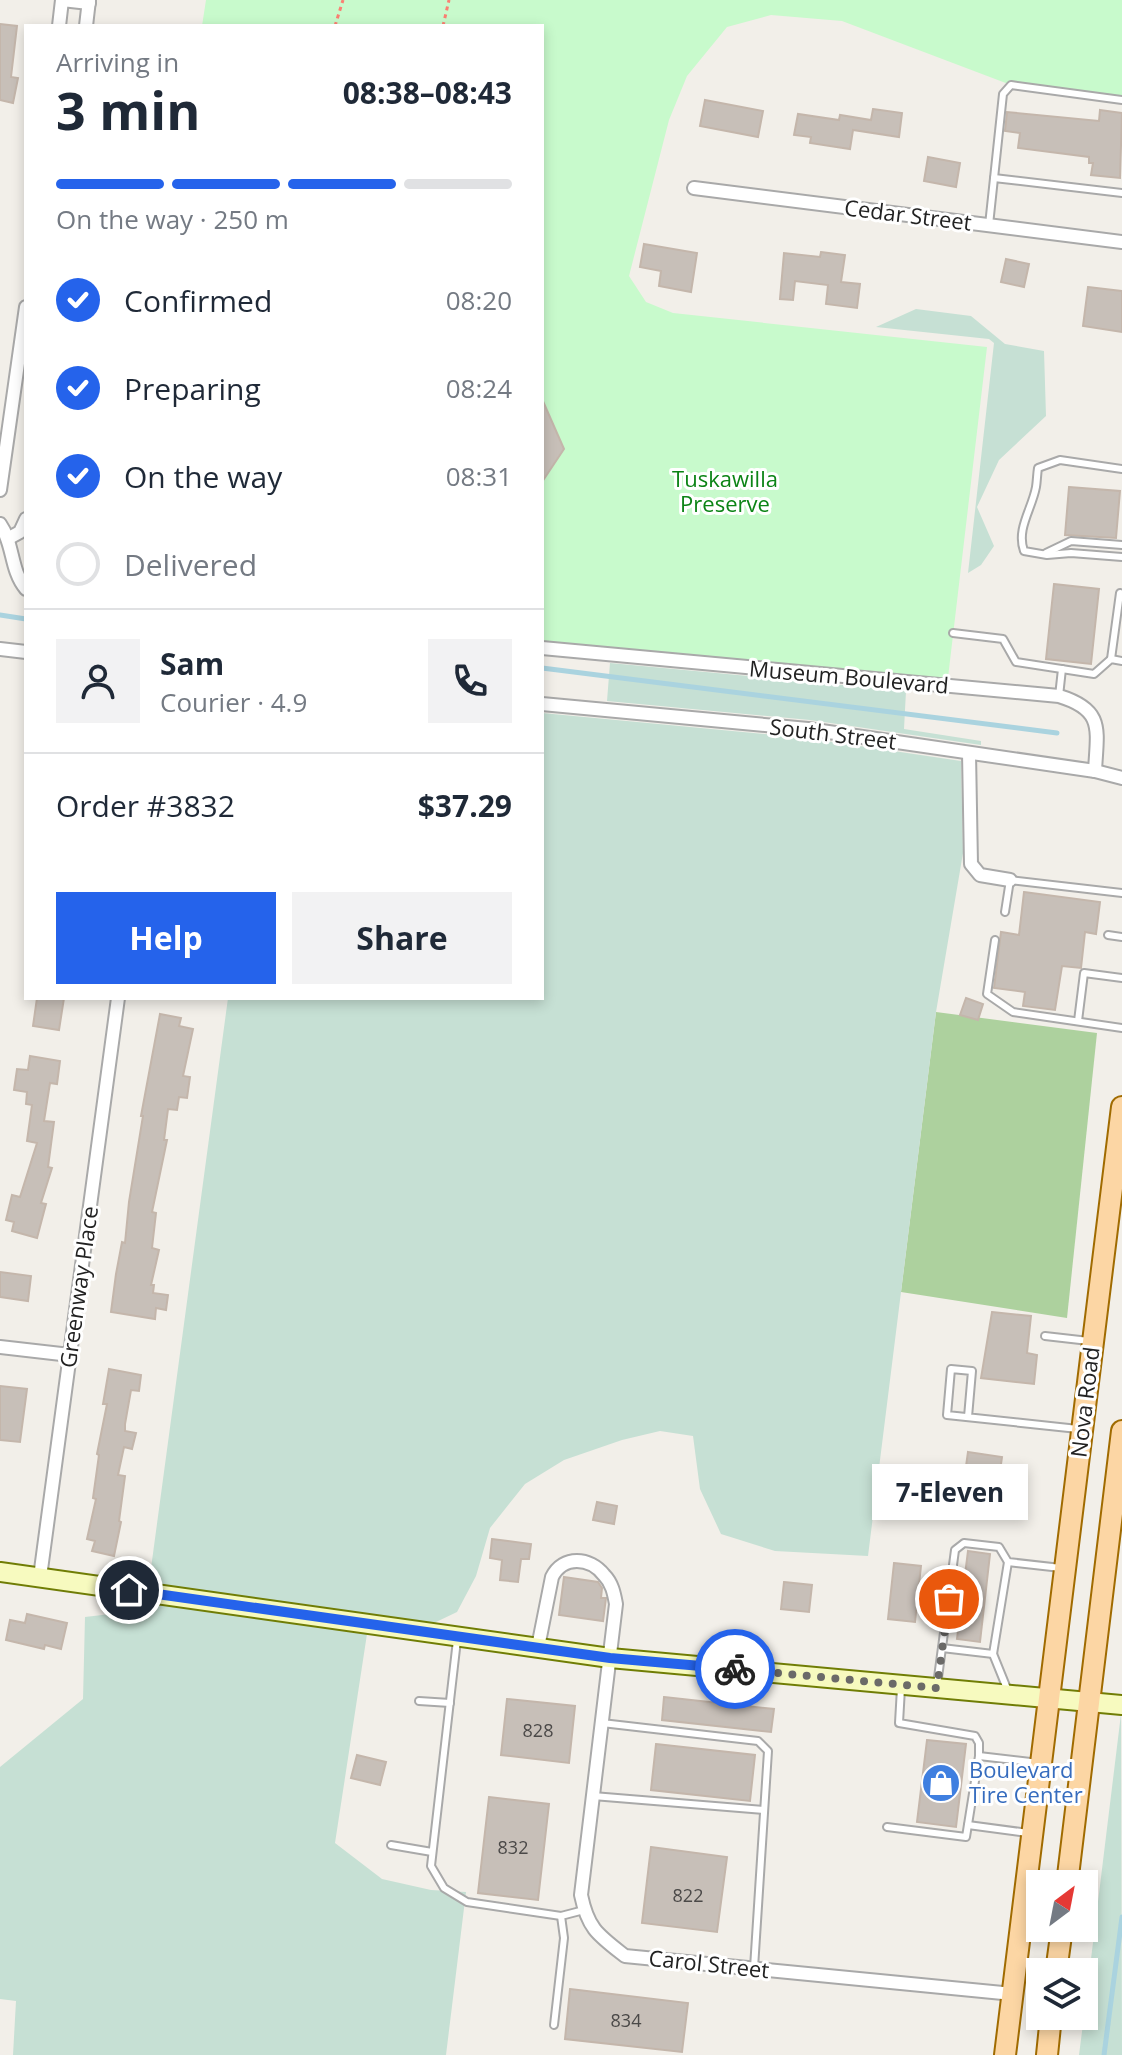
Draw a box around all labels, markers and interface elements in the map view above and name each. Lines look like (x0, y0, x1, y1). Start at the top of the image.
text: Arriving in (56, 44, 179, 80)
text: 08:38–08:43 (343, 72, 512, 113)
text: 3 min (56, 74, 200, 145)
street label: Cedar Street (843, 191, 974, 237)
text: On the way · 250 m (56, 201, 289, 237)
icon: check (56, 278, 100, 322)
text: Confirmed (124, 280, 272, 321)
text: 08:20 (446, 282, 512, 318)
icon: check (56, 366, 100, 410)
text: Preparing (124, 368, 261, 409)
text: 08:24 (446, 370, 512, 406)
icon: check (56, 454, 100, 498)
text: On the way (124, 456, 282, 497)
text: 08:31 (446, 458, 512, 494)
park label: Tuskawilla Preserve (672, 463, 778, 518)
text: Delivered (124, 544, 257, 585)
button: person (56, 639, 140, 723)
button: phone (428, 639, 512, 723)
text: Sam (160, 643, 224, 684)
street label: Museum Boulevard (748, 652, 950, 700)
text: Courier · 4.9 (160, 684, 307, 720)
street label: South Street (768, 710, 898, 756)
text: Order #3832 (56, 785, 235, 826)
text: $37.29 (418, 785, 512, 826)
button: Help (56, 892, 276, 984)
button: Share (292, 892, 512, 984)
street label: Greenway Place (52, 1204, 104, 1370)
street label: Nova Road (1062, 1345, 1106, 1459)
callout: 7-Eleven (871, 1463, 1027, 1519)
text: 7-Eleven (896, 1474, 1004, 1510)
pin (95, 1556, 163, 1624)
pin (915, 1565, 983, 1633)
icon: home (107, 1568, 151, 1612)
icon: bag (927, 1577, 971, 1621)
courier (695, 1629, 775, 1709)
icon: bike (713, 1647, 757, 1691)
house number: 828 (523, 1718, 553, 1742)
place label: Boulevard Tire Center (969, 1754, 1083, 1809)
shop icon: Boulevard Tire Center (920, 1762, 962, 1804)
house number: 832 (498, 1835, 528, 1859)
north arrow (1026, 1870, 1098, 1942)
map controls (1026, 1870, 1098, 2030)
house number: 822 (673, 1883, 703, 1907)
street label: Carol Street (647, 1942, 771, 1984)
button: layers (1026, 1958, 1098, 2030)
house number: 834 (611, 2008, 641, 2032)

